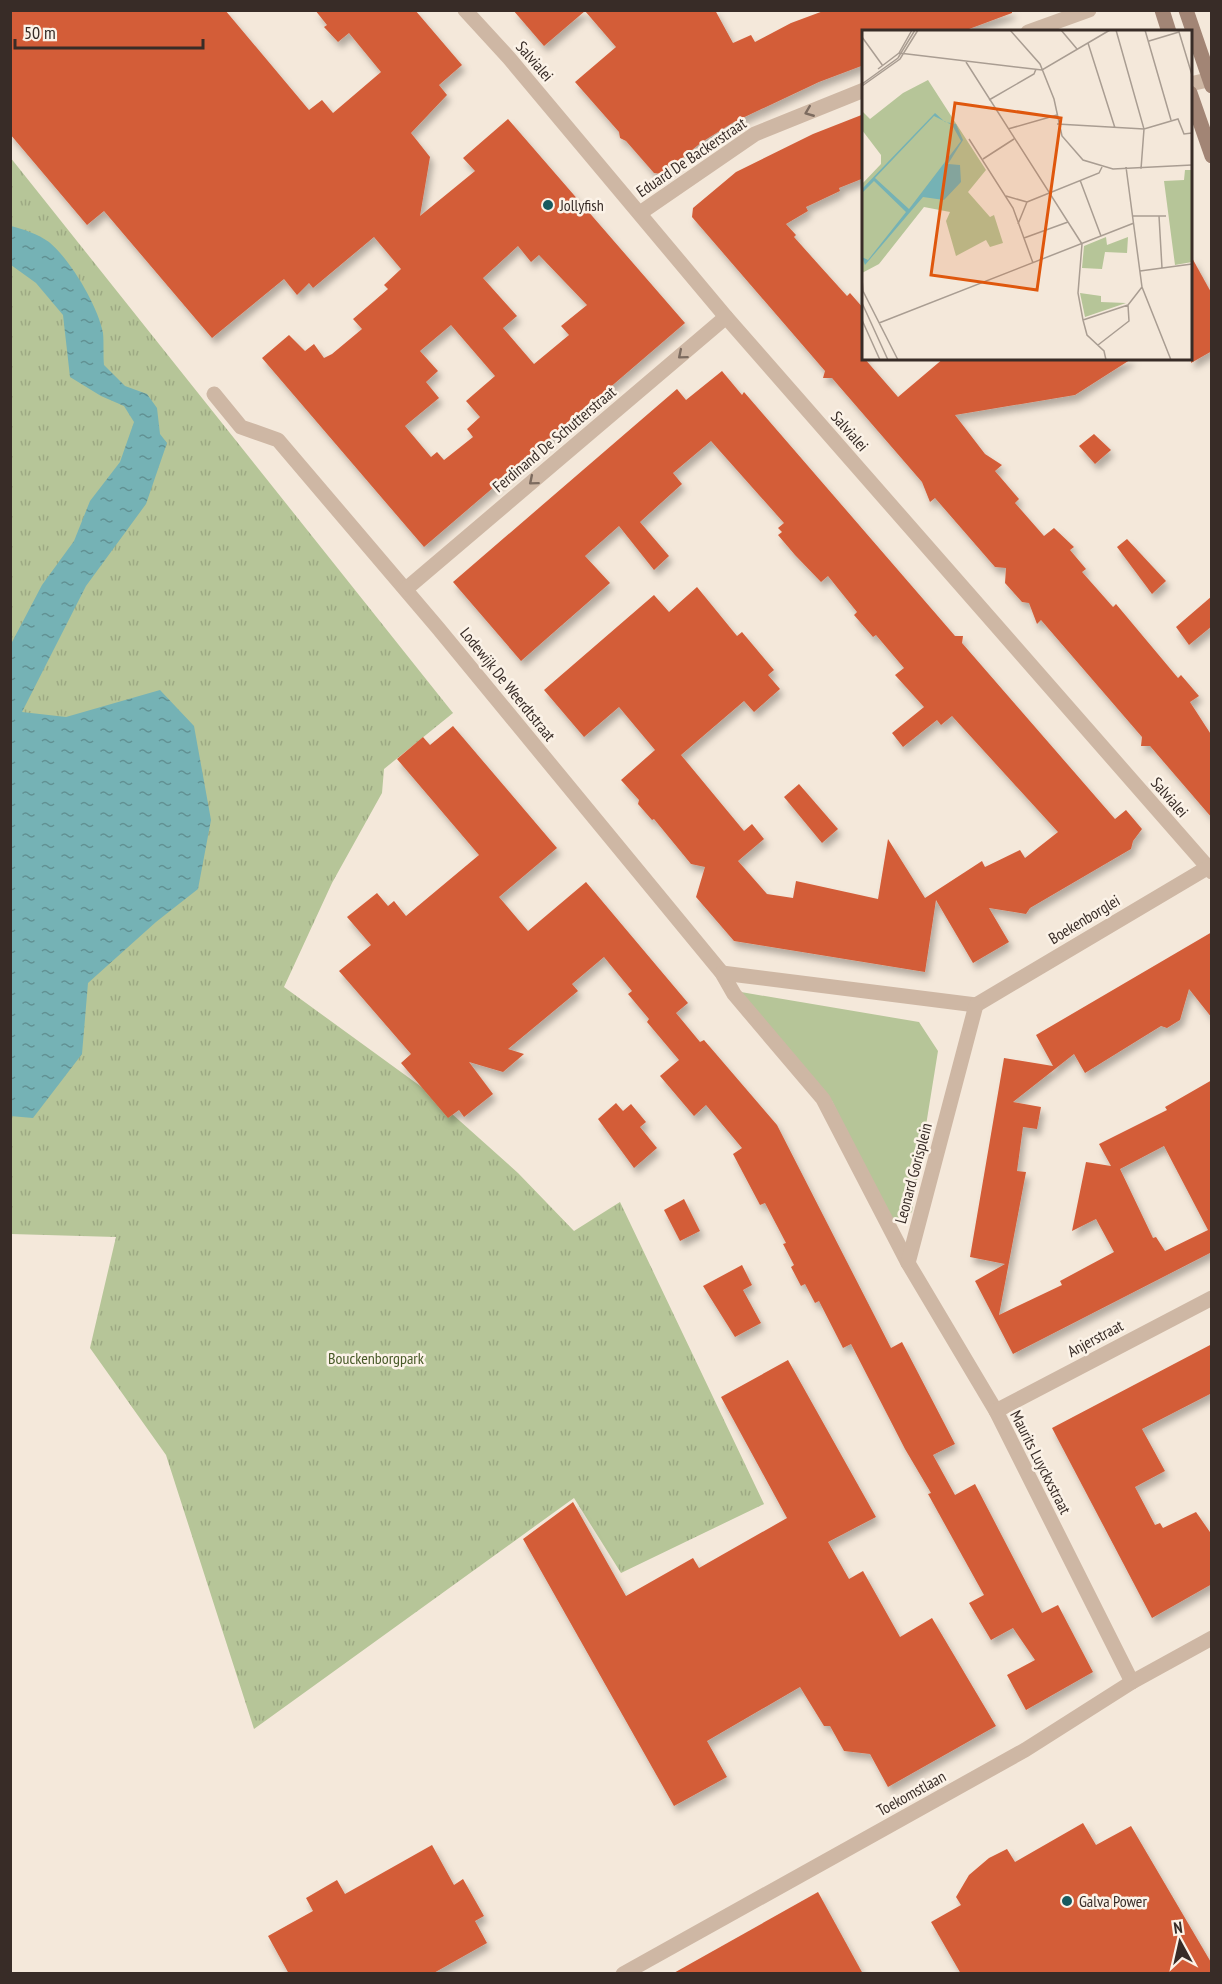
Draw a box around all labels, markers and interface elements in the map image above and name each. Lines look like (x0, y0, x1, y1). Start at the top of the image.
scale bar (15, 12, 202, 50)
text: 50 m (24, 21, 56, 44)
inset map (862, 30, 1192, 360)
street label: Salvialei (512, 37, 558, 85)
one-way arrow (805, 105, 816, 117)
street label: Eduard De Backerstraat (632, 113, 750, 201)
place label: Jollyfish (559, 195, 604, 215)
marker: Jollyfish (541, 198, 555, 212)
one-way arrow (678, 348, 689, 359)
street label: Ferdinand De Schutterstraat (488, 381, 620, 496)
street label: Salvialei (827, 407, 873, 455)
one-way arrow (529, 474, 540, 485)
street label: Lodewijk De Weerdtstraat (456, 623, 560, 745)
street label: Salvialei (1147, 773, 1193, 821)
street label: Boekenborglei (1045, 890, 1123, 948)
street label: Leonard Gorisplein (890, 1121, 936, 1225)
street label: Anjerstraat (1064, 1315, 1127, 1361)
park label: Bouckenborgpark (328, 1348, 425, 1368)
street label: Maurits Luyckxstraat (1006, 1407, 1076, 1518)
street label: Toekomstlaan (873, 1766, 949, 1820)
place label: Galva Power (1079, 1891, 1147, 1911)
marker: Galva Power (1060, 1894, 1074, 1908)
north arrow (1150, 1912, 1210, 1972)
text: N (1172, 1917, 1184, 1938)

